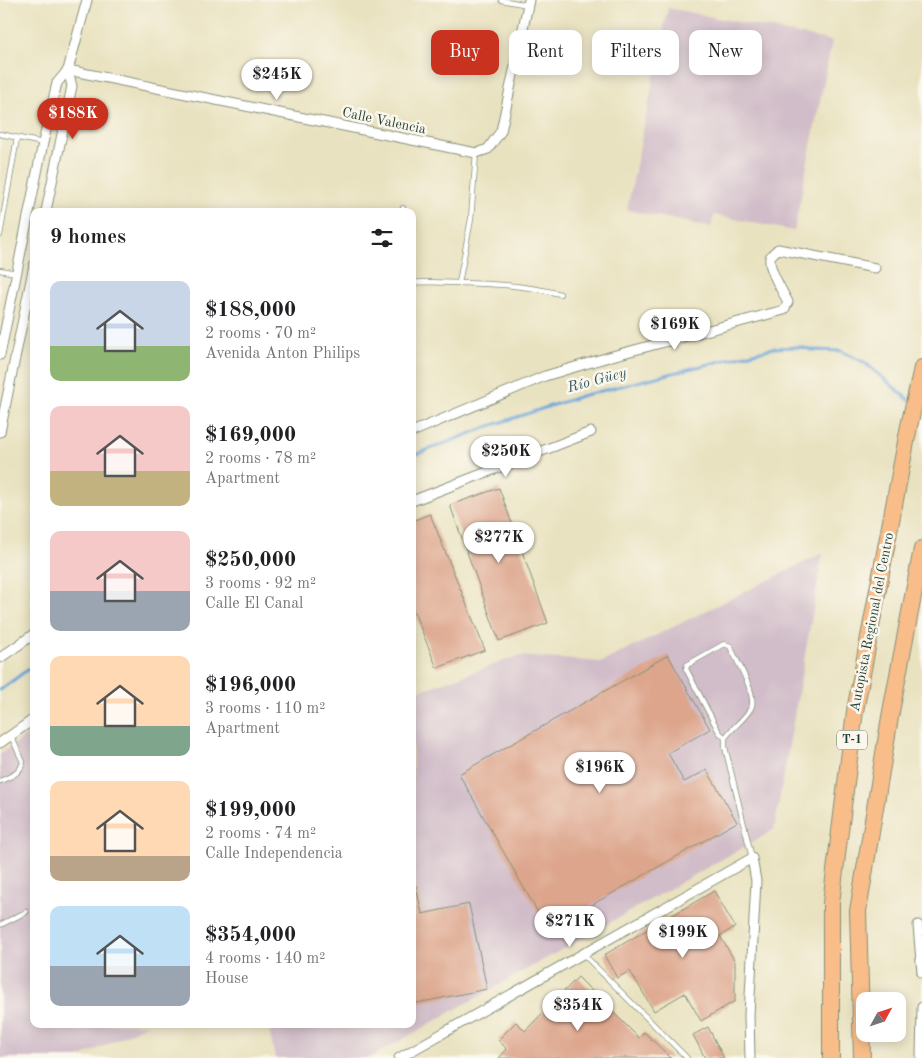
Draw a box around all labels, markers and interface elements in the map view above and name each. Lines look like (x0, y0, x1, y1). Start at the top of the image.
chip: Buy (431, 30, 499, 75)
chip: Rent (509, 30, 582, 75)
chip: Filters (592, 30, 679, 75)
chip: New (689, 30, 762, 75)
pin: $245K (242, 58, 312, 101)
text: $245K (252, 67, 302, 83)
pin: $188K (38, 98, 108, 140)
street label: Calle Valencia (341, 105, 427, 137)
text: $188K (48, 106, 98, 122)
icon: filters (368, 224, 396, 252)
text: 9 homes (50, 227, 126, 248)
text: $188,000 (205, 300, 296, 321)
icon: home (90, 301, 150, 361)
pin: $169K (640, 308, 710, 351)
text: $169K (650, 317, 700, 333)
text: 2 rooms · 70 m² (205, 326, 316, 342)
text: Avenida Anton Philips (205, 346, 360, 362)
water label: Río Güey (565, 366, 628, 396)
text: $169,000 (205, 425, 296, 446)
icon: home (90, 426, 150, 486)
pin: $250K (471, 436, 541, 478)
text: $250K (481, 444, 531, 460)
text: 2 rooms · 78 m² (205, 451, 316, 467)
text: Apartment (205, 471, 280, 487)
pin: $277K (464, 522, 534, 564)
text: $277K (474, 530, 524, 546)
street label: Autopista Regional del Centro (848, 531, 896, 713)
text: $250,000 (205, 550, 296, 571)
icon: home (90, 551, 150, 611)
text: 3 rooms · 92 m² (205, 576, 316, 592)
text: Calle El Canal (205, 596, 303, 612)
text: $196,000 (205, 675, 296, 696)
icon: home (90, 676, 150, 736)
text: 3 rooms · 110 m² (205, 701, 325, 717)
text: Apartment (205, 721, 280, 737)
road number: T-1 (837, 730, 867, 750)
pin: $196K (565, 752, 635, 794)
text: $196K (575, 760, 625, 776)
text: $199,000 (205, 800, 296, 821)
icon: home (90, 801, 150, 861)
text: 2 rooms · 74 m² (205, 826, 316, 842)
text: Calle Independencia (205, 846, 343, 862)
pin: $271K (535, 906, 605, 948)
text: $271K (545, 914, 595, 930)
pin: $199K (648, 916, 718, 959)
text: $354,000 (205, 925, 296, 946)
text: $199K (658, 925, 708, 941)
icon: home (90, 926, 150, 986)
text: 4 rooms · 140 m² (205, 951, 325, 967)
text: House (205, 971, 248, 987)
pin: $354K (543, 990, 613, 1032)
north arrow (856, 992, 906, 1042)
map controls (856, 992, 906, 1042)
text: $354K (553, 998, 603, 1014)

